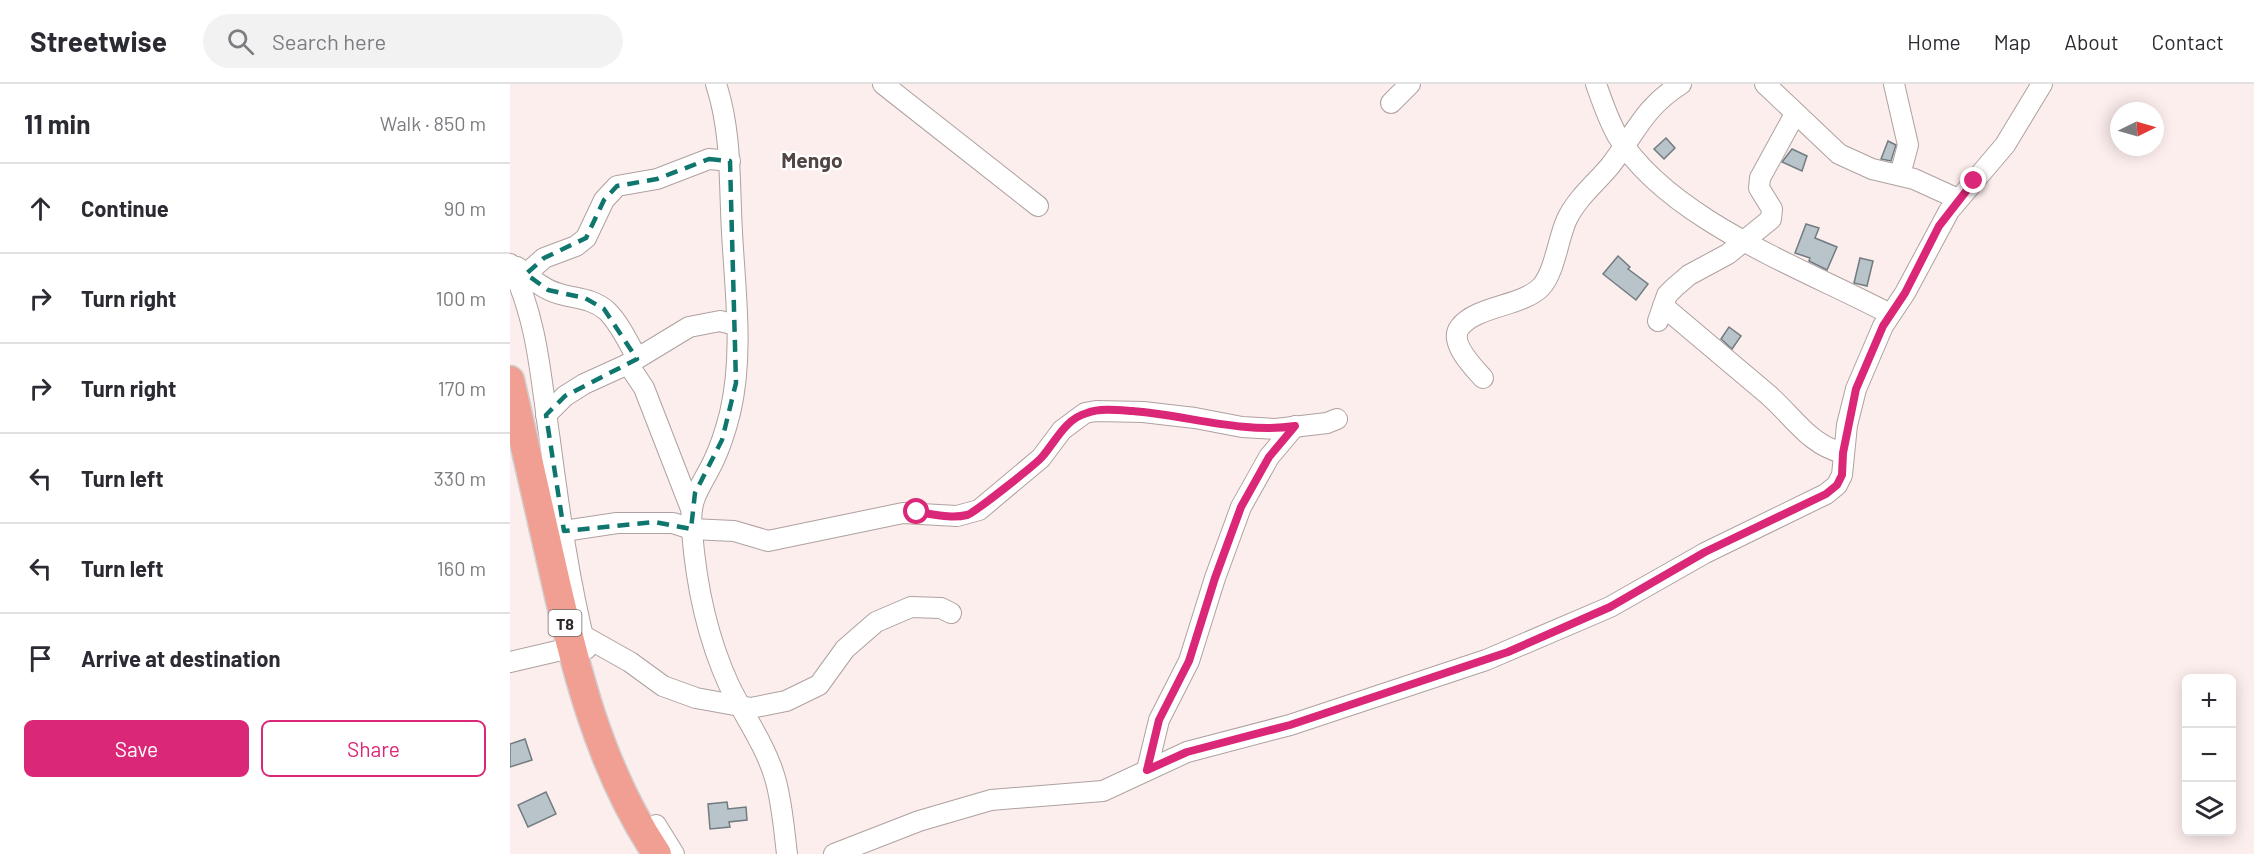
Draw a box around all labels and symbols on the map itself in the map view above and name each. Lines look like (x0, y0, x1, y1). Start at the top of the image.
north arrow (2110, 102, 2164, 156)
district label: Mengo (781, 147, 843, 172)
route end (1960, 167, 1986, 193)
route start (903, 498, 929, 524)
road number: T8 (548, 610, 582, 636)

